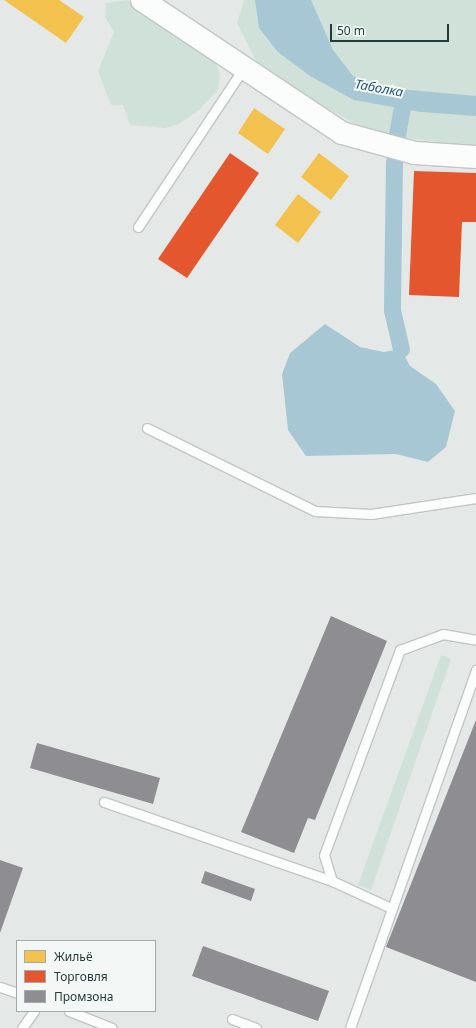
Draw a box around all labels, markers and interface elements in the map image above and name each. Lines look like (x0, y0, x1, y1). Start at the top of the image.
scale bar (332, 16, 451, 42)
text: 50 m (337, 22, 365, 39)
water label: Таболка (354, 76, 404, 100)
legend (16, 940, 156, 1012)
text: Жильё (54, 948, 93, 965)
text: Торговля (54, 968, 108, 985)
text: Промзона (54, 988, 113, 1005)

